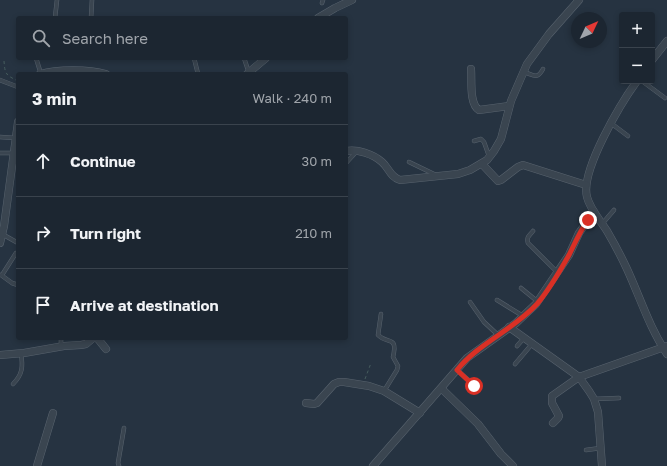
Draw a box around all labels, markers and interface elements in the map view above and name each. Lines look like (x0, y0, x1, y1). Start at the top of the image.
north arrow (571, 12, 607, 48)
map controls (619, 12, 655, 84)
button: + (619, 12, 655, 48)
search box (16, 16, 348, 60)
icon: search (30, 27, 52, 49)
text: Search here (62, 29, 148, 47)
button: − (619, 48, 655, 84)
text: 3 min (32, 88, 76, 109)
text: Walk · 240 m (253, 90, 332, 106)
icon: ahead (32, 150, 54, 172)
text: Continue (70, 152, 136, 170)
text: 30 m (302, 153, 332, 169)
route end (579, 211, 597, 229)
icon: right (32, 222, 54, 244)
text: Turn right (70, 224, 141, 242)
text: 210 m (295, 225, 332, 241)
icon: arrive (32, 294, 54, 316)
text: Arrive at destination (70, 296, 219, 314)
route start (465, 377, 483, 395)

